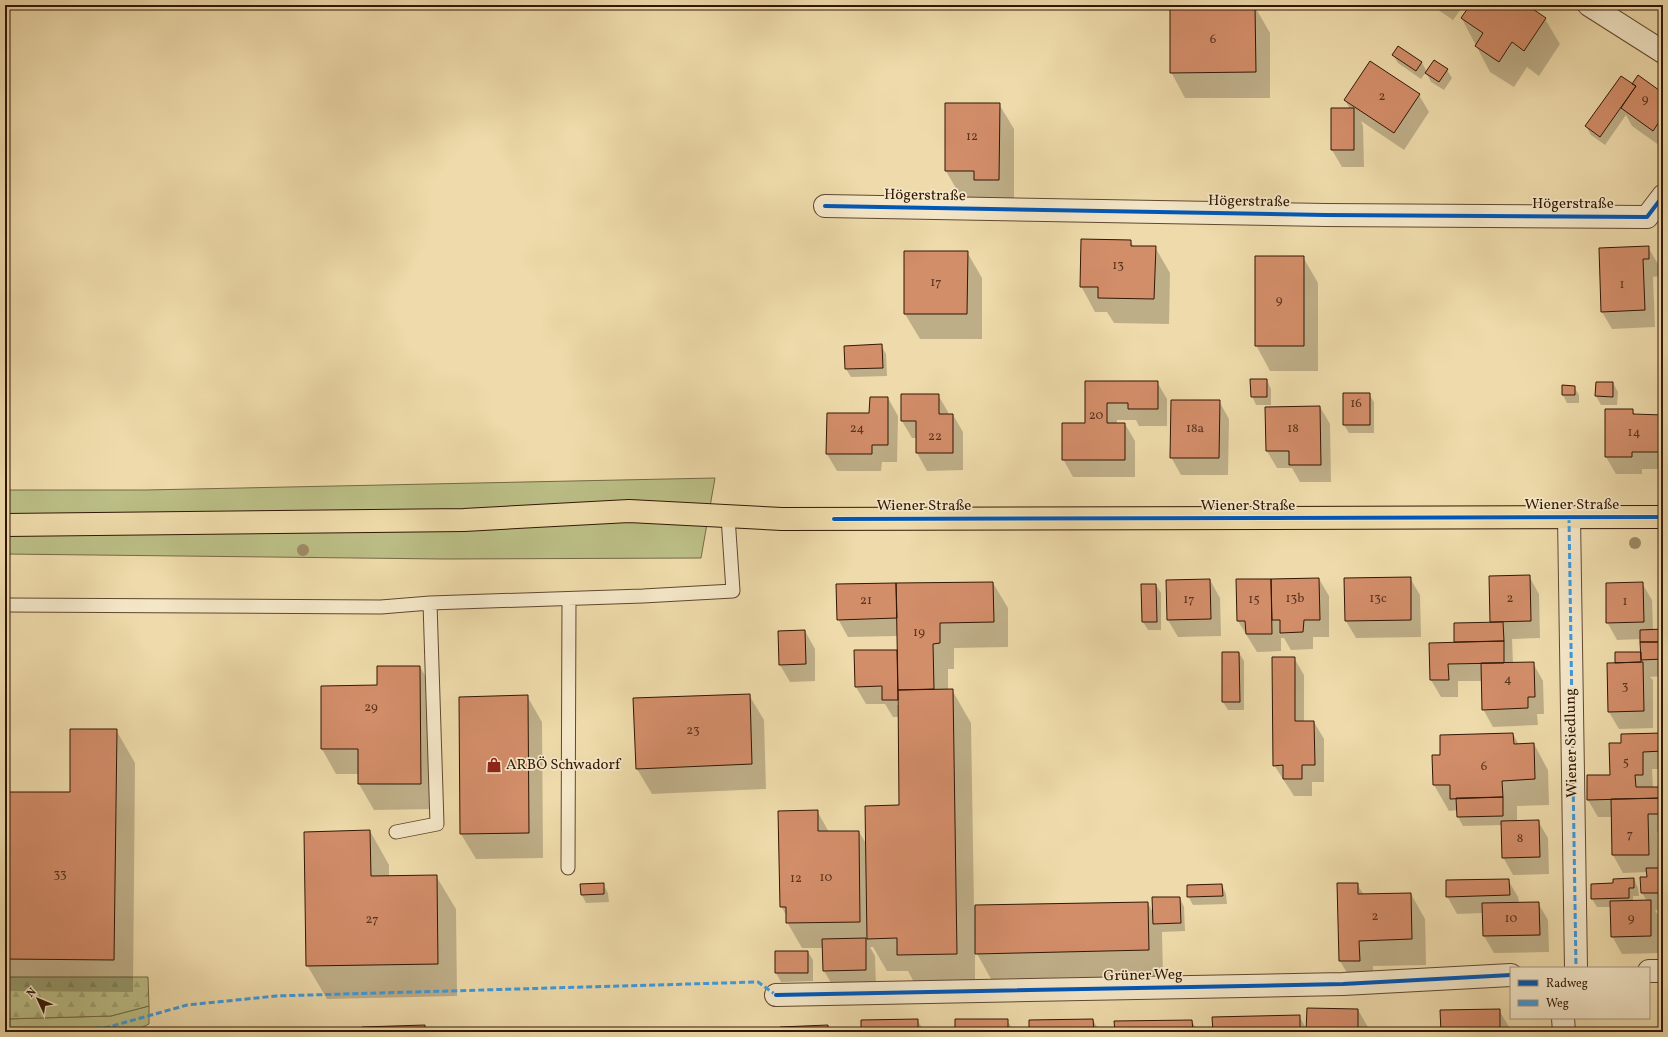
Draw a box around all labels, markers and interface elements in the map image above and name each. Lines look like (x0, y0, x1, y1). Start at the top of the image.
house number: 6 (1210, 31, 1217, 49)
house number: 2 (1379, 88, 1386, 106)
house number: 9 (1642, 91, 1649, 109)
house number: 12 (966, 128, 978, 146)
street label: Högerstraße (884, 185, 966, 207)
street label: Högerstraße (1208, 191, 1290, 213)
street label: Högerstraße (1532, 194, 1614, 215)
house number: 13 (1112, 257, 1124, 275)
house number: 17 (930, 274, 942, 292)
house number: 1 (1619, 276, 1625, 294)
house number: 9 (1276, 292, 1283, 310)
house number: 16 (1350, 395, 1362, 413)
house number: 20 (1089, 407, 1104, 425)
house number: 24 (850, 420, 864, 438)
house number: 18a (1186, 420, 1204, 438)
house number: 18 (1287, 420, 1299, 438)
house number: 14 (1628, 424, 1641, 442)
house number: 22 (928, 428, 942, 446)
street label: Wiener Straße (1525, 495, 1619, 516)
street label: Wiener Straße (877, 496, 971, 517)
street label: Wiener Straße (1201, 496, 1295, 517)
house number: 13b (1286, 590, 1304, 608)
house number: 13c (1369, 590, 1387, 608)
house number: 2 (1507, 590, 1514, 608)
house number: 17 (1183, 591, 1195, 609)
house number: 15 (1248, 591, 1260, 609)
house number: 21 (860, 592, 872, 610)
house number: 1 (1622, 593, 1628, 611)
house number: 19 (913, 624, 925, 642)
house number: 4 (1504, 671, 1512, 689)
house number: 3 (1622, 678, 1629, 696)
street label: Wiener Siedlung (1561, 688, 1583, 798)
house number: 29 (364, 699, 378, 717)
house number: 23 (686, 722, 700, 740)
house number: 5 (1623, 754, 1629, 772)
place label: ARBÖ Schwadorf (506, 755, 622, 776)
shop icon: ARBÖ Schwadorf (485, 756, 503, 774)
house number: 6 (1481, 758, 1488, 776)
house number: 7 (1627, 826, 1633, 844)
house number: 8 (1517, 830, 1523, 848)
house number: 33 (53, 866, 67, 884)
house number: 10 (820, 869, 833, 887)
house number: 12 (790, 870, 802, 888)
house number: 2 (1372, 908, 1379, 926)
house number: 10 (1505, 910, 1518, 928)
house number: 9 (1628, 910, 1635, 928)
house number: 27 (366, 911, 378, 929)
street label: Grüner Weg (1103, 965, 1183, 987)
legend (1510, 967, 1650, 1019)
text: Radweg (1546, 976, 1588, 992)
north arrow (18, 979, 58, 1019)
text: N (24, 985, 40, 1001)
text: Weg (1546, 996, 1569, 1012)

